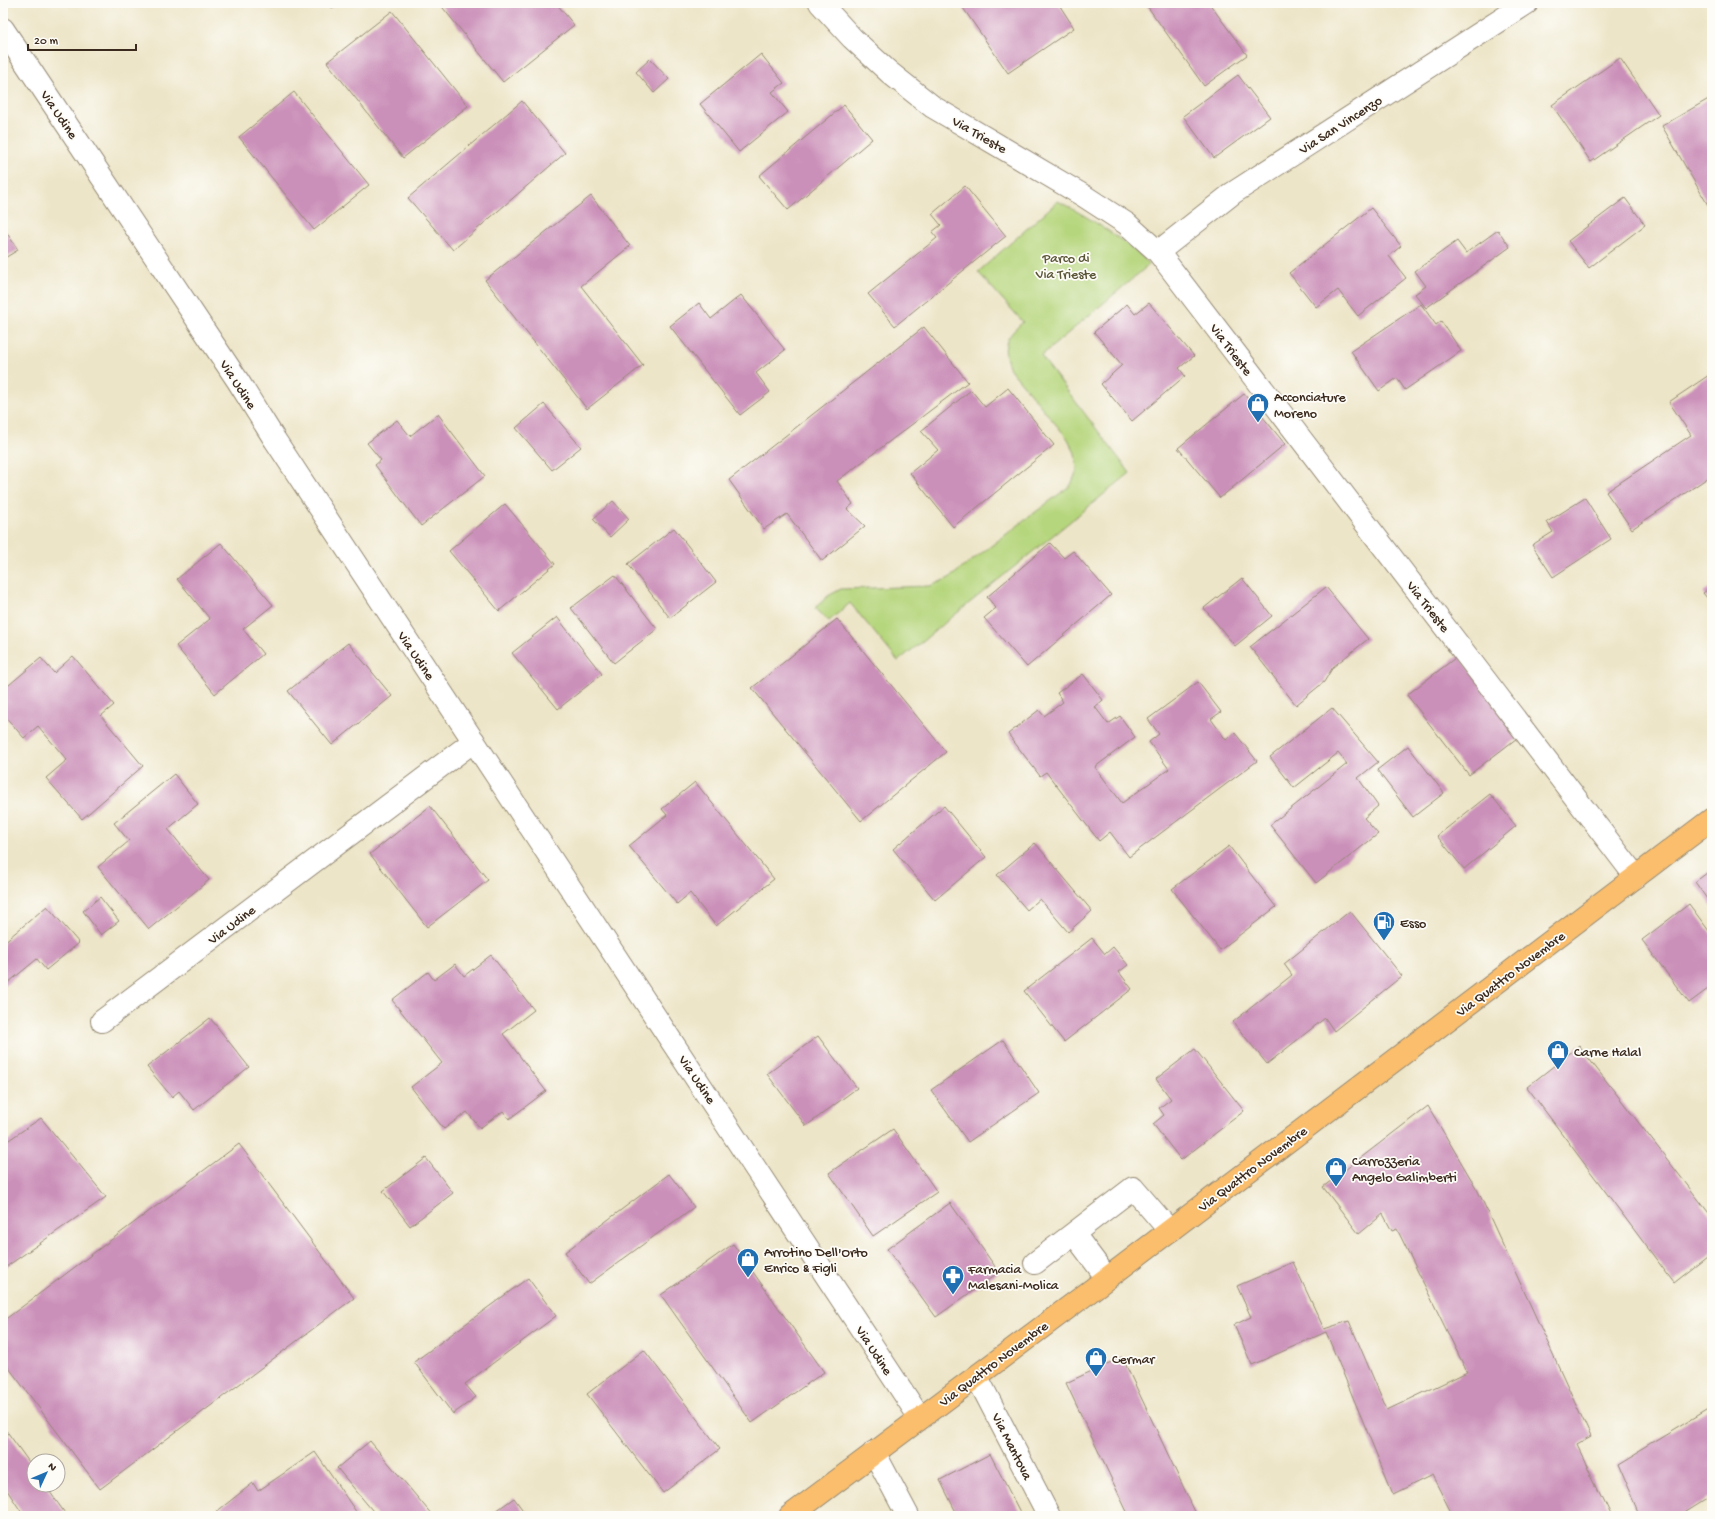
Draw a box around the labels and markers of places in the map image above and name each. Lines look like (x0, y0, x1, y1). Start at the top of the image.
place label: Acconciature Moreno (1274, 390, 1346, 423)
shop icon: Acconciature Moreno (1245, 391, 1271, 424)
fuel station icon: Esso (1371, 909, 1397, 942)
place label: Esso (1400, 916, 1426, 933)
shop icon: Carne Halal (1545, 1038, 1571, 1071)
place label: Carne Halal (1574, 1045, 1641, 1062)
place label: Carrozzeria Angelo Galimberti (1352, 1154, 1457, 1187)
shop icon: Carrozzeria Angelo Galimberti (1323, 1155, 1349, 1188)
place label: Arrotino Dell'Orto Enrico & Figli (764, 1245, 868, 1278)
shop icon: Arrotino Dell'Orto Enrico & Figli (735, 1246, 761, 1279)
place label: Farmacia Malesani-Molica (967, 1262, 1060, 1295)
pharmacy icon: Farmacia Malesani-Molica (940, 1263, 966, 1296)
shop icon: Cermar (1083, 1345, 1109, 1378)
place label: Cermar (1112, 1352, 1155, 1369)

